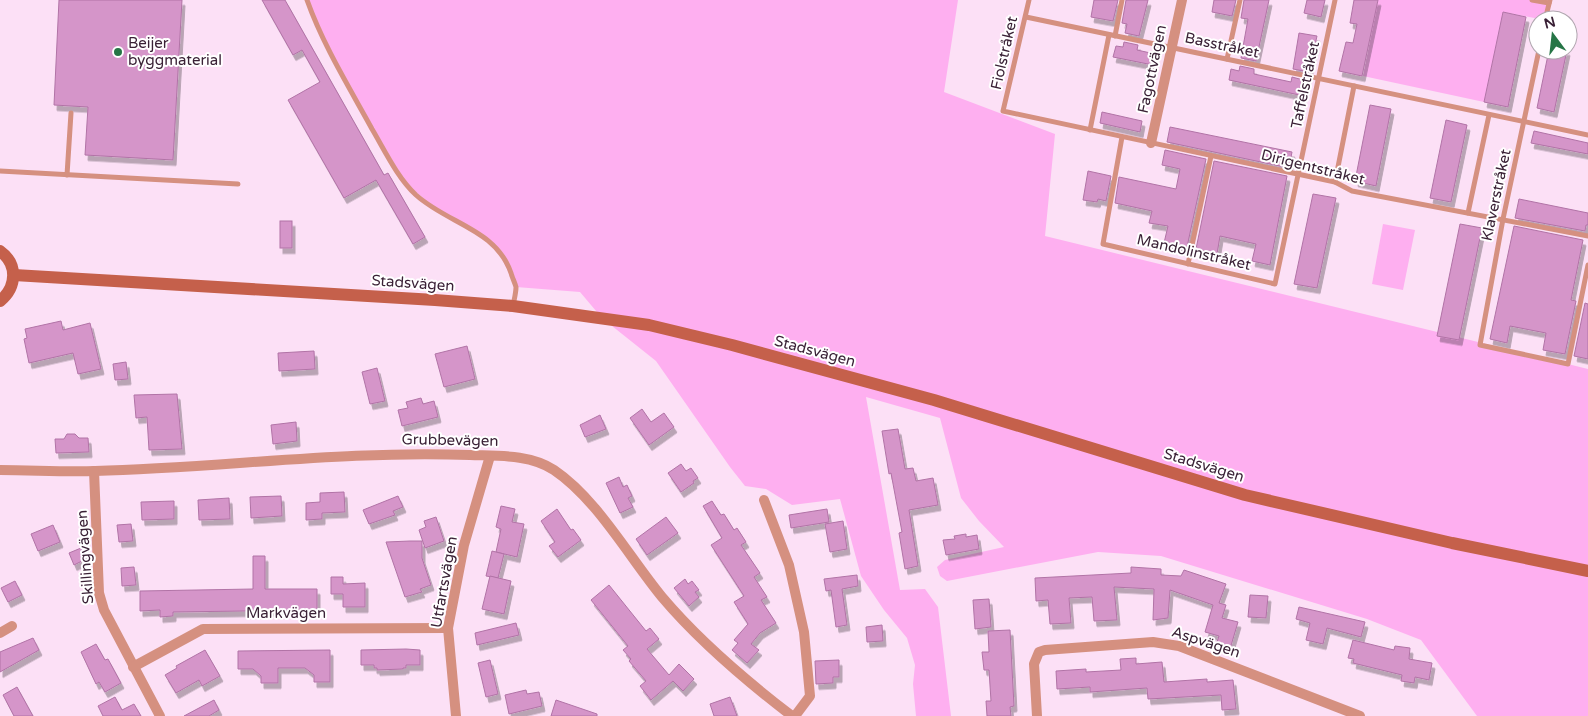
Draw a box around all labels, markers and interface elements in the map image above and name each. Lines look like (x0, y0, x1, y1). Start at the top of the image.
north arrow (1528, 10, 1578, 60)
text: N (1542, 13, 1557, 33)
street label: Fiolstråket (987, 14, 1021, 91)
street label: Fagottvägen (1134, 23, 1170, 115)
street label: Basstråket (1183, 28, 1261, 62)
place label: Beijer byggmaterial (128, 34, 222, 69)
street label: Taffelstråket (1287, 39, 1323, 130)
marker: Beijer byggmaterial (112, 46, 124, 58)
street label: Dirigentstråket (1259, 145, 1367, 189)
street label: Klaverstråket (1477, 147, 1515, 243)
street label: Mandolinstråket (1135, 230, 1253, 274)
street label: Stadsvägen (371, 271, 455, 295)
street label: Stadsvägen (773, 332, 857, 370)
street label: Grubbevägen (401, 430, 499, 450)
street label: Stadsvägen (1162, 444, 1246, 486)
street label: Skillingvägen (73, 509, 97, 605)
street label: Utfartsvägen (427, 535, 461, 629)
street label: Markvägen (246, 604, 326, 622)
street label: Aspvägen (1169, 622, 1243, 662)

